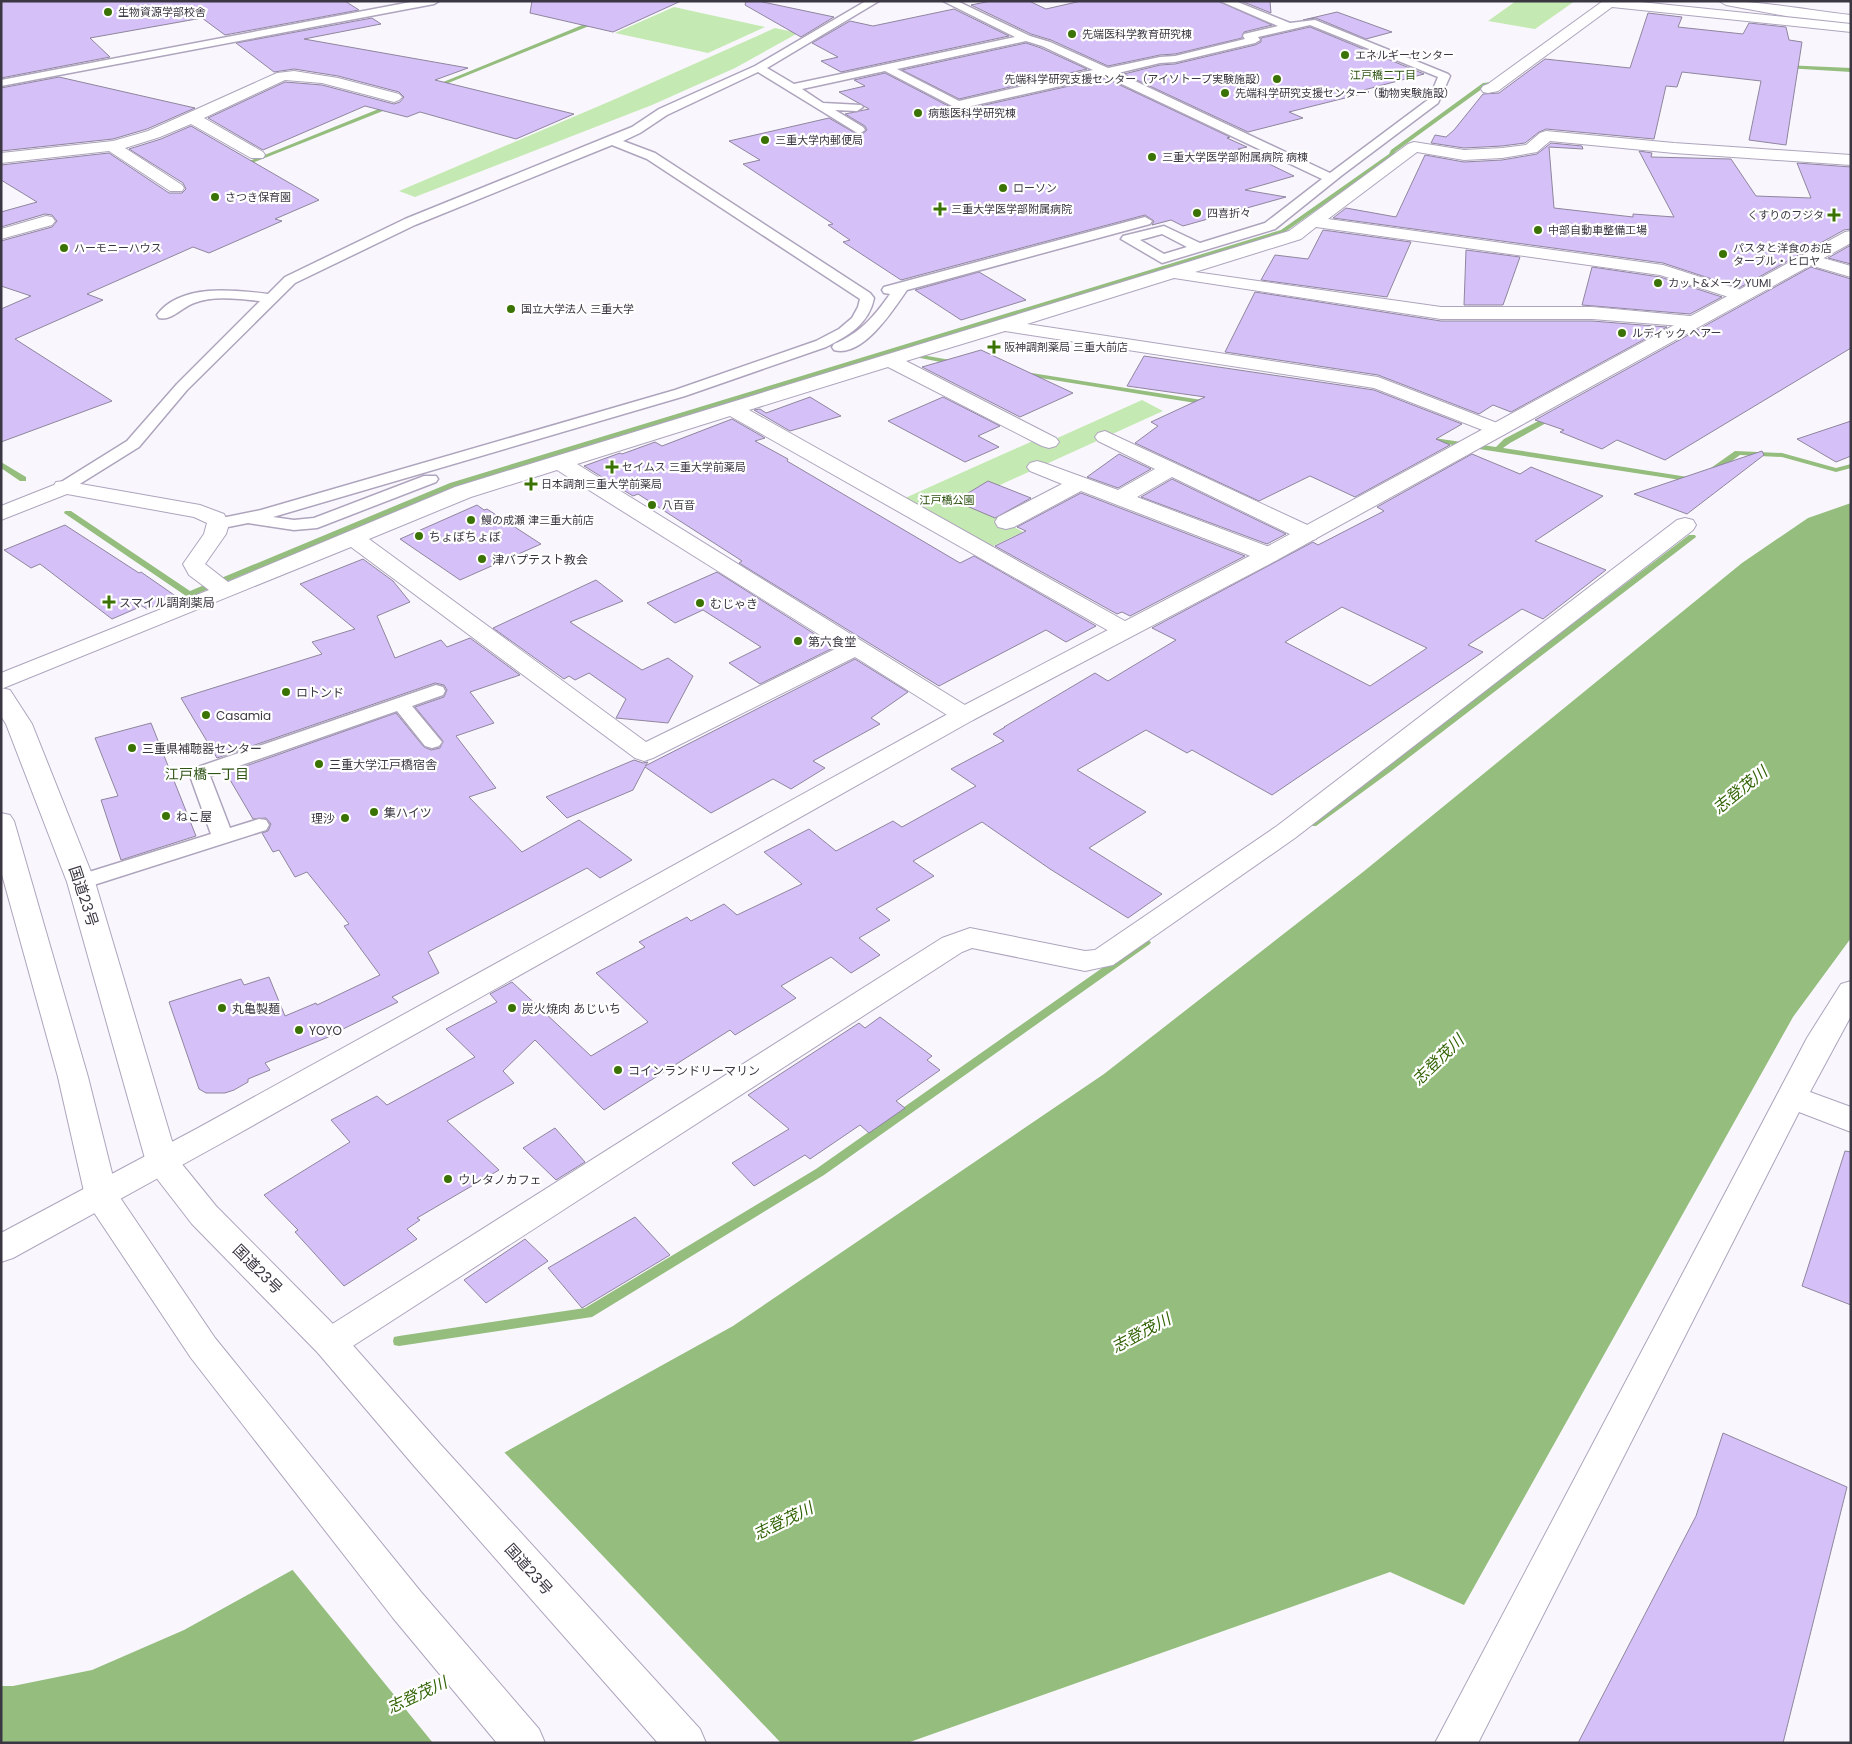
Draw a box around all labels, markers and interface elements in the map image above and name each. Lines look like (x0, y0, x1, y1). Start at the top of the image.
place label: 生物資源学部校舎 (118, 4, 206, 20)
marker: 生物資源学部校舎 (102, 6, 114, 18)
place label: 先端医科学教育研究棟 (1082, 26, 1192, 42)
marker: 先端医科学教育研究棟 (1066, 28, 1078, 40)
place label: エネルギーセンター (1355, 47, 1454, 63)
marker: エネルギーセンター (1339, 49, 1351, 61)
district label: 江戸橋二丁目 (1350, 67, 1416, 83)
place label: 先端科学研究支援センター（アイソトープ実験施設） (1004, 71, 1267, 87)
marker: 先端科学研究支援センター（アイソトープ実験施設） (1271, 73, 1283, 85)
place label: 先端科学研究支援センター（動物実験施設） (1235, 85, 1455, 101)
marker: 先端科学研究支援センター（動物実験施設） (1219, 87, 1231, 99)
place label: 病態医科学研究棟 (928, 105, 1016, 121)
marker: 病態医科学研究棟 (912, 107, 924, 119)
place label: 三重大学内郵便局 (775, 132, 863, 148)
marker: 三重大学内郵便局 (759, 134, 771, 146)
place label: 三重大学医学部附属病院 病棟 (1162, 149, 1308, 165)
marker: 三重大学医学部附属病院 病棟 (1146, 151, 1158, 163)
place label: ローソン (1013, 180, 1057, 196)
marker: ローソン (997, 182, 1009, 194)
place label: さつき保育園 (225, 189, 291, 205)
marker: さつき保育園 (209, 191, 221, 203)
place label: 三重大学医学部附属病院 (951, 201, 1072, 217)
marker: 三重大学医学部附属病院 (933, 202, 947, 216)
place label: 四喜折々 (1207, 205, 1251, 221)
marker: 四喜折々 (1191, 207, 1203, 219)
place label: くすりのフジタ (1747, 207, 1824, 223)
marker: くすりのフジタ (1828, 209, 1840, 221)
place label: 中部自動車整備工場 (1548, 222, 1647, 238)
marker: 中部自動車整備工場 (1532, 224, 1544, 236)
place label: ハーモニーハウス (74, 240, 162, 256)
place label: パスタと洋食のお店 ターブル・ヒロヤ (1733, 240, 1832, 269)
marker: ハーモニーハウス (58, 242, 70, 254)
marker: パスタと洋食のお店 ターブル・ヒロヤ (1717, 248, 1729, 260)
place label: カット&メーク YUMI (1668, 275, 1771, 291)
marker: カット&メーク YUMI (1652, 277, 1664, 289)
place label: 国立大学法人 三重大学 (521, 301, 634, 317)
marker: 国立大学法人 三重大学 (505, 303, 517, 315)
place label: ルディック ヘアー (1632, 325, 1722, 341)
marker: ルディック ヘアー (1616, 327, 1628, 339)
place label: 阪神調剤薬局 三重大前店 (1004, 339, 1128, 355)
marker: 阪神調剤薬局 三重大前店 (988, 341, 1000, 353)
place label: セイムス 三重大学前薬局 (622, 459, 746, 475)
marker: セイムス 三重大学前薬局 (606, 461, 618, 473)
place label: 日本調剤三重大学前薬局 (541, 476, 662, 492)
marker: 日本調剤三重大学前薬局 (525, 478, 537, 490)
park label: 江戸橋公園 (920, 492, 975, 508)
place label: 八百音 (662, 497, 695, 513)
marker: 八百音 (646, 499, 658, 511)
place label: 鰻の成瀬 津三重大前店 (481, 512, 594, 528)
marker: 鰻の成瀬 津三重大前店 (465, 514, 477, 526)
place label: ちょぼちょぼ (429, 528, 501, 545)
marker: ちょぼちょぼ (413, 530, 425, 542)
place label: 津バプテスト教会 (492, 551, 588, 568)
marker: 津バプテスト教会 (476, 553, 488, 565)
place label: スマイル調剤薬局 (119, 594, 215, 611)
place label: むじゃき (710, 595, 758, 612)
marker: スマイル調剤薬局 (103, 596, 115, 608)
marker: むじゃき (694, 597, 706, 609)
place label: 第六食堂 (808, 633, 856, 650)
marker: 第六食堂 (792, 635, 804, 647)
place label: ロトンド (296, 684, 344, 701)
marker: ロトンド (280, 686, 292, 698)
place label: Casamia (216, 707, 271, 724)
marker: Casamia (200, 709, 212, 721)
place label: 三重県補聴器センター (142, 740, 262, 757)
marker: 三重県補聴器センター (126, 742, 138, 754)
place label: 三重大学江戸橋宿舎 (329, 756, 437, 773)
marker: 三重大学江戸橋宿舎 (313, 758, 325, 770)
water label: 志登茂川 (1708, 760, 1774, 819)
district label: 江戸橋一丁目 (165, 764, 249, 784)
place label: 集ハイツ (384, 804, 432, 821)
marker: 集ハイツ (368, 806, 380, 818)
place label: ねこ屋 (176, 808, 212, 825)
marker: ねこ屋 (160, 810, 172, 822)
place label: 理沙 (311, 810, 335, 827)
marker: 理沙 (339, 812, 351, 824)
street label: 国道23号 (64, 863, 104, 929)
place label: 丸亀製麺 (232, 1000, 280, 1017)
place label: 炭火焼肉 あじいち (522, 1000, 621, 1017)
marker: 丸亀製麺 (216, 1002, 228, 1014)
marker: 炭火焼肉 あじいち (506, 1002, 518, 1014)
place label: YOYO (309, 1022, 342, 1039)
marker: YOYO (293, 1024, 305, 1036)
water label: 志登茂川 (1407, 1028, 1470, 1091)
place label: コインランドリーマリン (628, 1062, 760, 1079)
marker: コインランドリーマリン (612, 1064, 624, 1076)
place label: ウレタノカフェ (458, 1171, 542, 1188)
marker: ウレタノカフェ (442, 1173, 454, 1185)
street label: 国道23号 (228, 1239, 288, 1299)
water label: 志登茂川 (1107, 1307, 1176, 1358)
water label: 志登茂川 (749, 1496, 819, 1545)
street label: 国道23号 (500, 1539, 558, 1599)
water label: 志登茂川 (383, 1670, 453, 1719)

